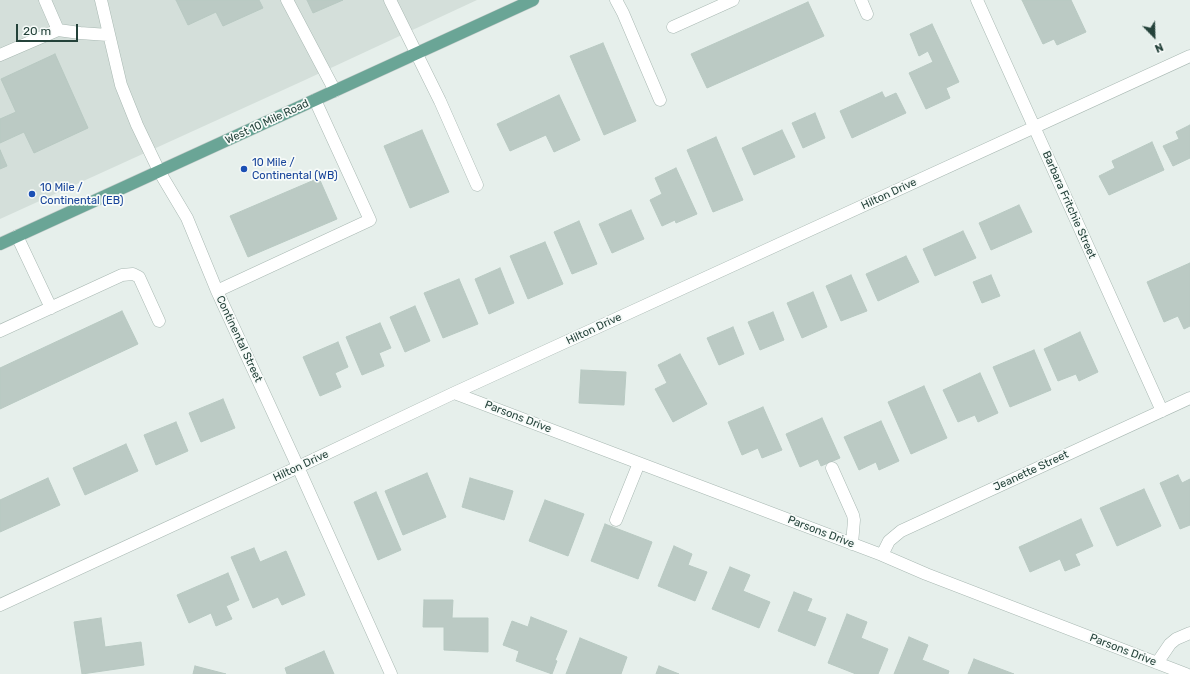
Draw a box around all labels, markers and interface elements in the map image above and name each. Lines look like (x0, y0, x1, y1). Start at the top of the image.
scale bar (18, 16, 80, 42)
north arrow (1134, 16, 1174, 56)
text: 20 m (23, 24, 51, 38)
text: N (1153, 40, 1165, 55)
street label: West 10 Mile Road (223, 97, 311, 147)
street label: Barbara Fritchie Street (1039, 149, 1099, 261)
place label: 10 Mile / Continental (WB) (252, 156, 338, 182)
marker: 10 Mile / Continental (WB) (239, 164, 249, 174)
street label: Hilton Drive (859, 175, 919, 213)
place label: 10 Mile / Continental (EB) (40, 181, 124, 207)
marker: 10 Mile / Continental (EB) (27, 189, 37, 199)
street label: Continental Street (213, 294, 265, 384)
street label: Hilton Drive (564, 310, 624, 348)
street label: Parsons Drive (483, 398, 553, 436)
street label: Hilton Drive (271, 447, 331, 485)
street label: Jeanette Street (991, 448, 1071, 494)
street label: Parsons Drive (786, 513, 856, 551)
street label: Parsons Drive (1088, 631, 1158, 669)

